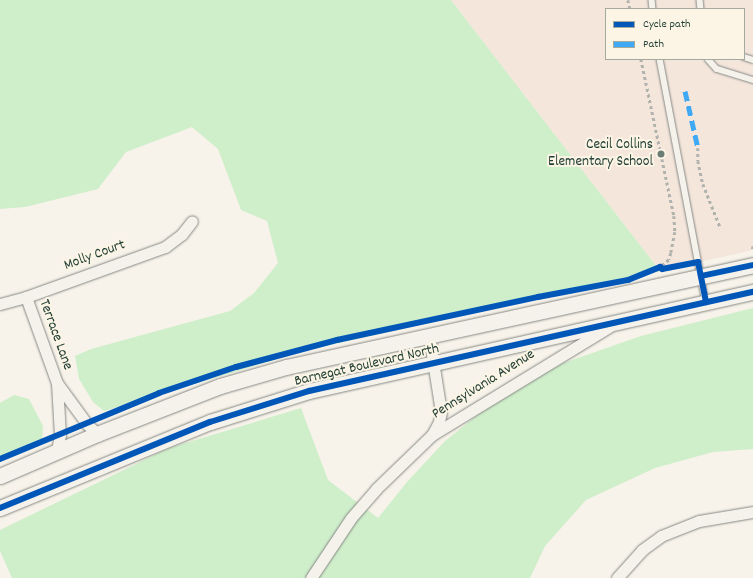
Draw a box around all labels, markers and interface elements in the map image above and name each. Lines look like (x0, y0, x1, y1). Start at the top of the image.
legend (605, 8, 745, 60)
text: Cycle path (643, 16, 691, 33)
text: Path (643, 36, 664, 53)
place label: Cecil Collins Elementary School (548, 136, 653, 171)
marker: Cecil Collins Elementary School (656, 149, 666, 159)
street label: Molly Court (62, 237, 128, 275)
street label: Terrace Lane (34, 297, 76, 373)
street label: Barnegat Boulevard North (293, 341, 441, 391)
street label: Pennsylvania Avenue (429, 346, 539, 424)

